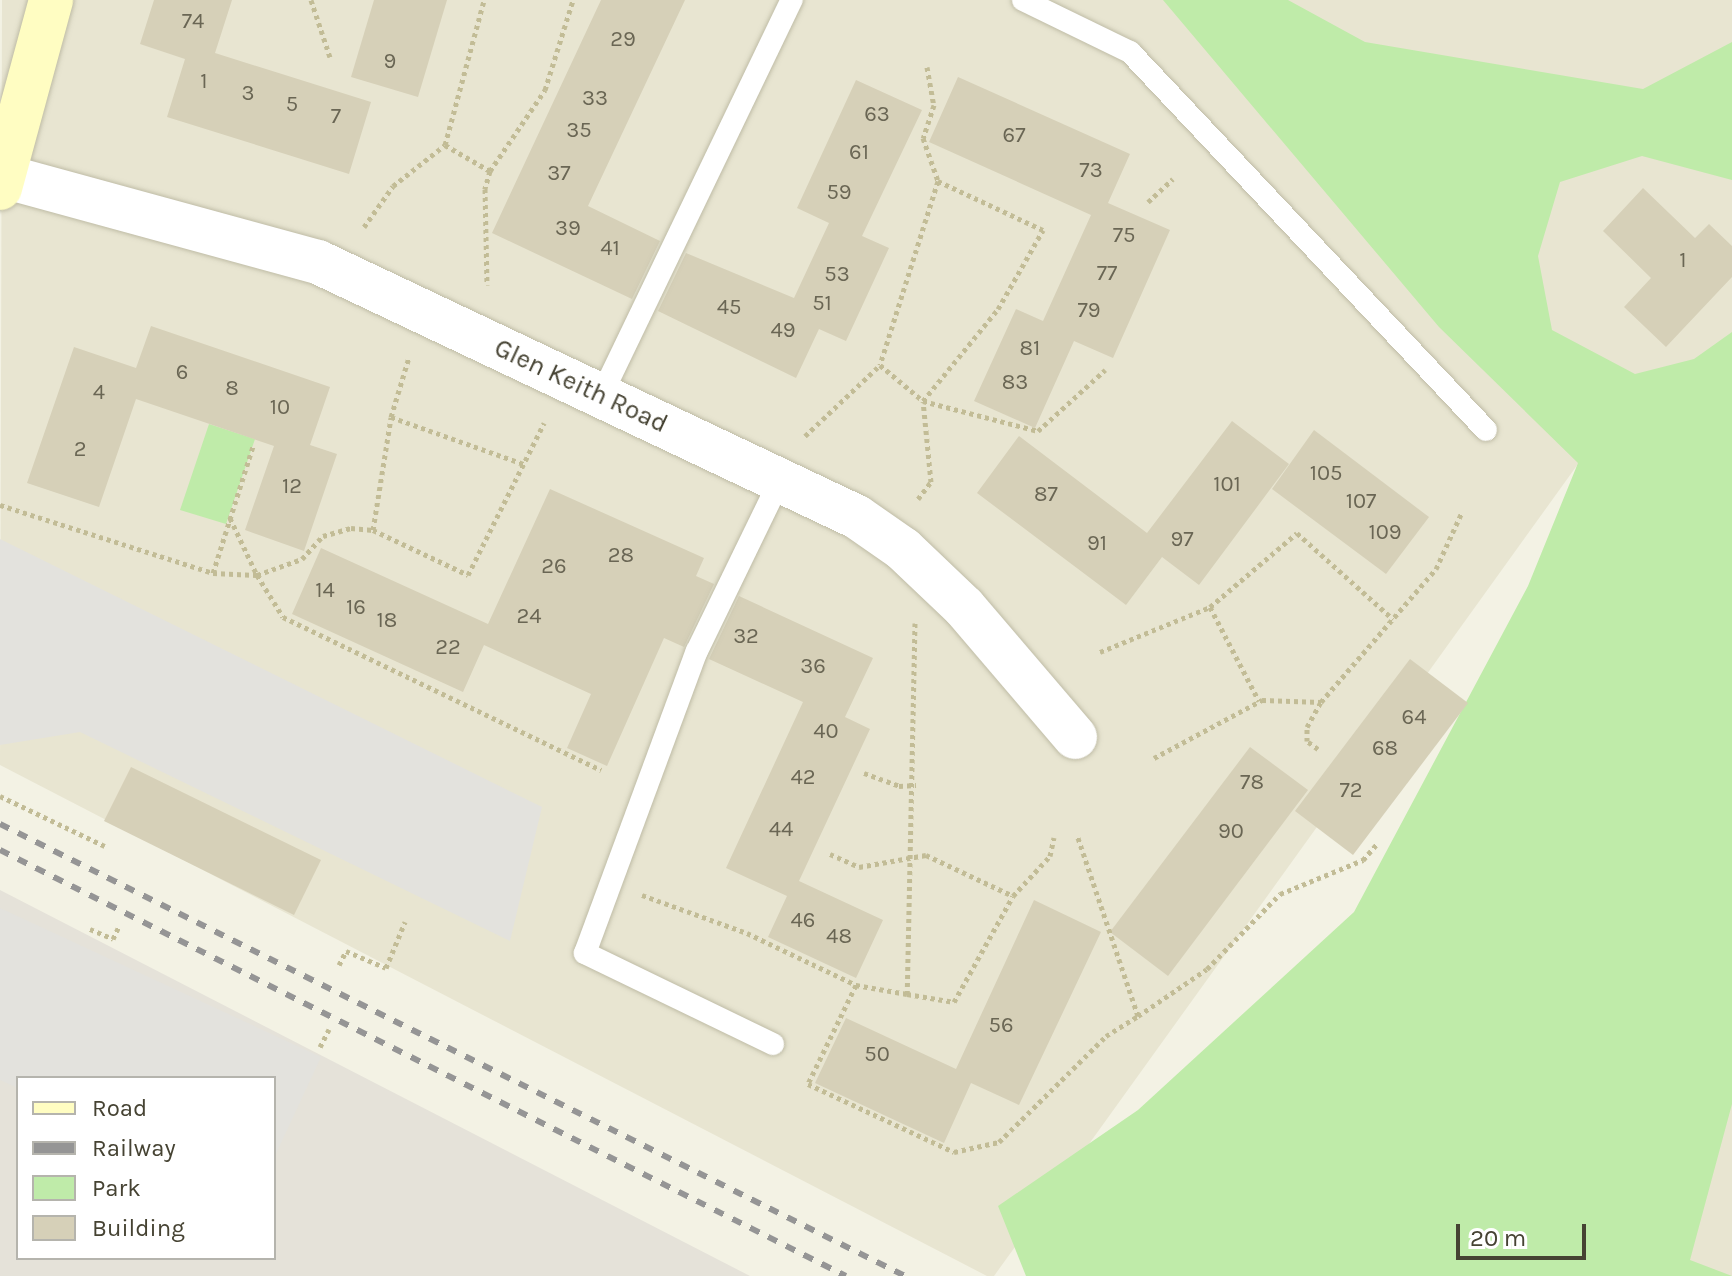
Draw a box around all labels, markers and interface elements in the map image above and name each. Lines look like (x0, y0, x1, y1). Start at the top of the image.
house number: 74 (182, 9, 204, 35)
house number: 29 (610, 27, 636, 53)
house number: 9 (384, 49, 396, 75)
house number: 1 (200, 69, 208, 95)
house number: 3 (242, 81, 254, 107)
house number: 33 (582, 86, 608, 112)
house number: 5 (286, 92, 298, 118)
house number: 63 (864, 102, 890, 128)
house number: 7 (331, 104, 341, 130)
house number: 35 (566, 118, 592, 144)
house number: 67 (1003, 123, 1025, 149)
house number: 61 (849, 140, 869, 166)
house number: 73 (1079, 158, 1103, 184)
house number: 37 (547, 161, 571, 187)
house number: 59 (826, 180, 852, 206)
house number: 39 (555, 216, 581, 242)
house number: 75 (1113, 223, 1135, 249)
house number: 41 (600, 236, 620, 262)
house number: 1 (1679, 248, 1687, 274)
house number: 77 (1097, 261, 1117, 287)
house number: 53 (824, 262, 850, 288)
house number: 51 (812, 291, 832, 317)
house number: 45 (717, 295, 741, 321)
house number: 79 (1077, 298, 1101, 324)
house number: 49 (770, 318, 796, 344)
street label: Glen Keith Road (489, 332, 673, 440)
house number: 81 (1020, 336, 1040, 362)
house number: 6 (176, 360, 188, 386)
house number: 83 (1002, 370, 1028, 396)
house number: 8 (225, 376, 239, 402)
house number: 4 (93, 380, 105, 406)
house number: 10 (270, 395, 290, 421)
house number: 2 (74, 437, 86, 463)
house number: 105 (1310, 461, 1342, 487)
house number: 101 (1213, 472, 1241, 498)
house number: 12 (282, 474, 302, 500)
house number: 87 (1034, 482, 1058, 508)
house number: 107 (1346, 489, 1376, 515)
house number: 109 (1368, 520, 1402, 546)
house number: 97 (1170, 527, 1194, 553)
house number: 91 (1087, 531, 1107, 557)
house number: 28 (608, 543, 634, 569)
house number: 26 (541, 554, 567, 580)
house number: 14 (315, 578, 335, 604)
house number: 16 (346, 595, 366, 621)
house number: 24 (516, 604, 542, 630)
house number: 18 (377, 608, 397, 634)
house number: 32 (733, 624, 759, 650)
house number: 22 (435, 635, 461, 661)
house number: 36 (800, 654, 826, 680)
house number: 64 (1402, 705, 1426, 731)
house number: 40 (813, 719, 839, 745)
house number: 68 (1372, 736, 1398, 762)
house number: 42 (790, 765, 816, 791)
house number: 78 (1240, 770, 1264, 796)
house number: 72 (1339, 778, 1363, 804)
house number: 44 (769, 817, 793, 843)
house number: 90 (1218, 819, 1244, 845)
house number: 46 (791, 908, 815, 934)
house number: 48 (826, 924, 852, 950)
house number: 56 (988, 1013, 1014, 1039)
house number: 50 (864, 1042, 890, 1068)
legend (16, 1076, 276, 1260)
text: Road (92, 1094, 147, 1122)
text: Railway (92, 1134, 176, 1162)
text: Park (92, 1174, 141, 1202)
scale bar (1460, 1208, 1590, 1258)
text: Building (92, 1214, 185, 1242)
text: 20 m (1470, 1224, 1526, 1252)

